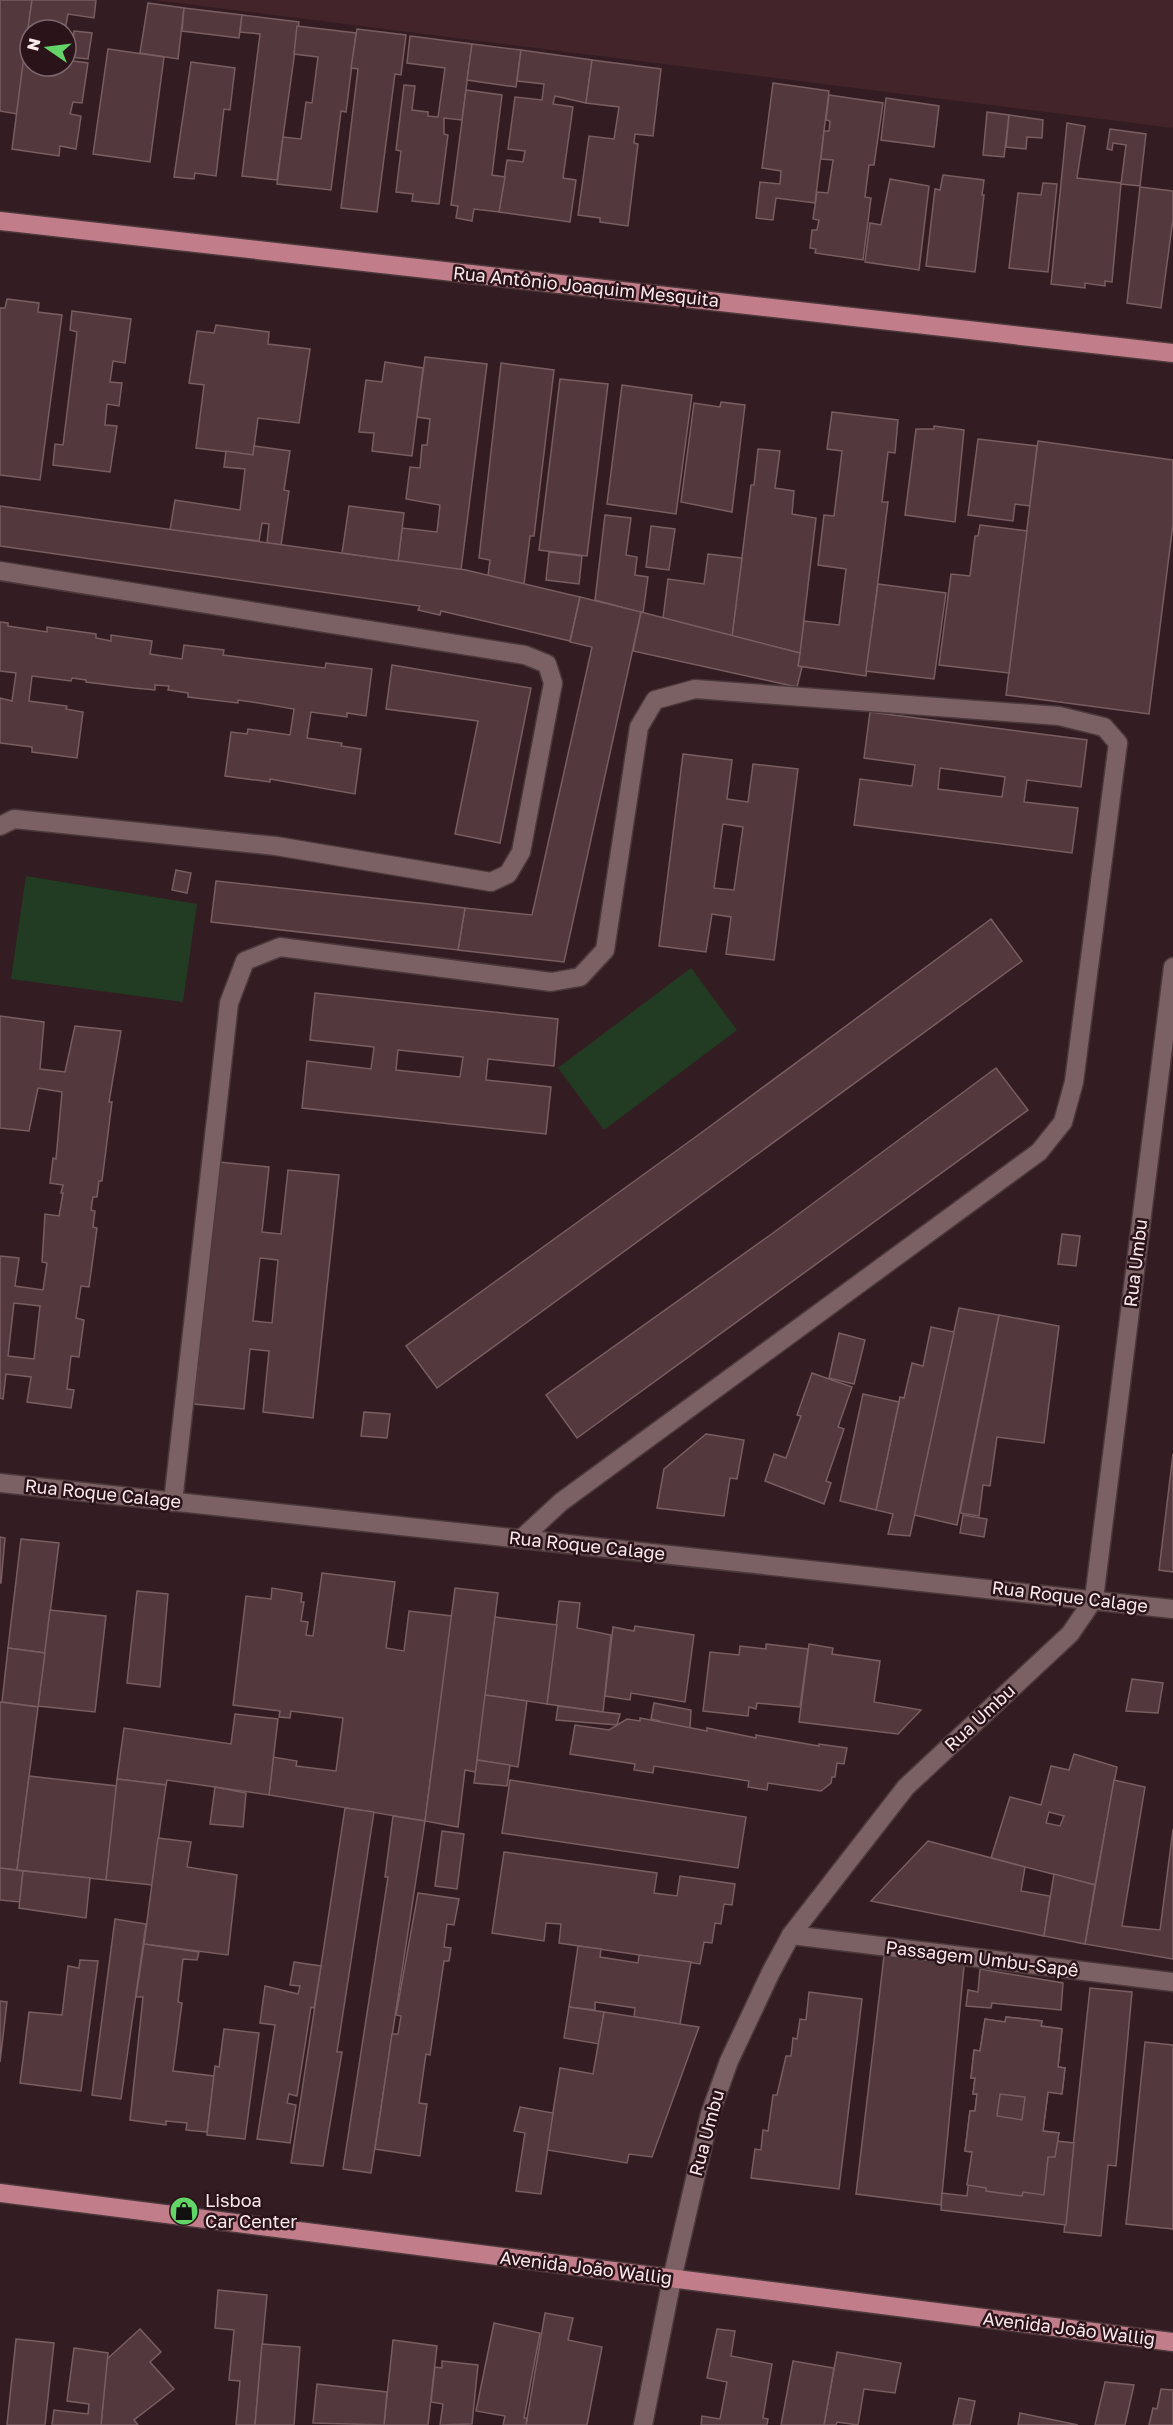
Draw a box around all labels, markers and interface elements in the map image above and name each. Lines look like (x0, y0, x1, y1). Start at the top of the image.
north arrow (18, 18, 78, 78)
text: N (22, 36, 45, 53)
street label: Rua Antônio Joaquim Mesquita (452, 261, 720, 311)
street label: Rua Umbu (1119, 1218, 1151, 1308)
street label: Rua Roque Calage (24, 1474, 182, 1512)
street label: Rua Roque Calage (508, 1526, 666, 1564)
street label: Rua Roque Calage (991, 1576, 1149, 1616)
street label: Rua Umbu (939, 1679, 1019, 1755)
street label: Passagem Umbu-Sapê (884, 1935, 1080, 1981)
street label: Rua Umbu (684, 2087, 728, 2178)
place label: Lisboa Car Center (205, 2189, 297, 2232)
shop icon: Lisboa Car Center (168, 2195, 200, 2227)
street label: Avenida João Wallig (499, 2246, 673, 2288)
street label: Avenida João Wallig (982, 2307, 1156, 2349)

